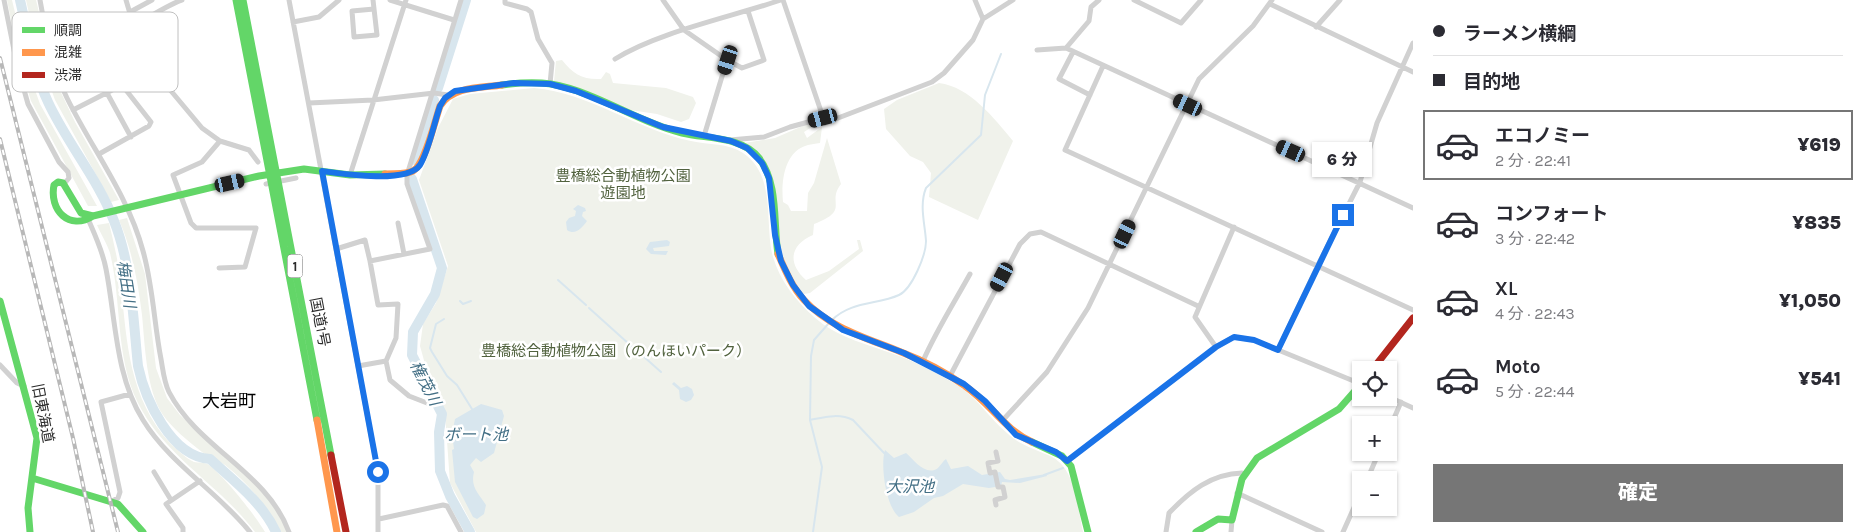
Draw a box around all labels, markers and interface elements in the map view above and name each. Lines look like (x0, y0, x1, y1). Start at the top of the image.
legend (12, 12, 178, 92)
text: 順調 (54, 22, 82, 39)
text: ラーメン横綱 (1463, 23, 1576, 45)
car (716, 43, 739, 77)
text: 混雑 (54, 44, 82, 61)
text: 渋滞 (54, 67, 82, 84)
text: 目的地 (1463, 71, 1520, 93)
car (1171, 92, 1204, 118)
car (806, 107, 839, 129)
icon: car (1435, 123, 1480, 168)
text: エコノミー (1495, 125, 1590, 147)
text: ¥619 (1797, 134, 1841, 156)
car (1274, 138, 1307, 164)
callout: 6 分 (1313, 142, 1373, 178)
text: 6 分 (1327, 150, 1357, 169)
text: 2 分 · 22:41 (1495, 151, 1571, 170)
park label: 豊橋総合動植物公園 遊園地 (555, 167, 691, 202)
car (213, 172, 246, 194)
icon: car (1435, 201, 1480, 246)
text: コンフォート (1495, 203, 1608, 225)
route end (1332, 204, 1354, 226)
text: ¥835 (1792, 212, 1841, 234)
car (1111, 217, 1138, 251)
text: 3 分 · 22:42 (1495, 229, 1575, 248)
road number: 1 (288, 255, 302, 278)
water label: 梅田川 (113, 259, 140, 311)
car (988, 260, 1015, 294)
text: XL (1495, 278, 1517, 300)
icon: car (1435, 279, 1480, 324)
text: ¥1,050 (1779, 290, 1841, 312)
street label: 国道1号 (306, 296, 334, 348)
text: 4 分 · 22:43 (1495, 304, 1575, 323)
park label: 豊橋総合動植物公園（のんほいパーク） (481, 342, 751, 360)
text: Moto (1495, 356, 1541, 378)
icon: car (1435, 357, 1480, 402)
water label: 権茂川 (406, 358, 446, 411)
map controls (1352, 361, 1397, 516)
button: locate (1352, 361, 1397, 406)
text: ¥541 (1798, 368, 1841, 390)
street label: 旧東海道 (28, 382, 58, 444)
text: 5 分 · 22:44 (1495, 382, 1574, 401)
district label: 大岩町 (202, 390, 256, 412)
button: + (1352, 416, 1397, 461)
water label: ボート池 (444, 425, 510, 444)
route start (367, 461, 389, 483)
button: 確定 (1433, 464, 1843, 522)
button: − (1352, 471, 1397, 516)
water label: 大沢池 (886, 477, 936, 496)

